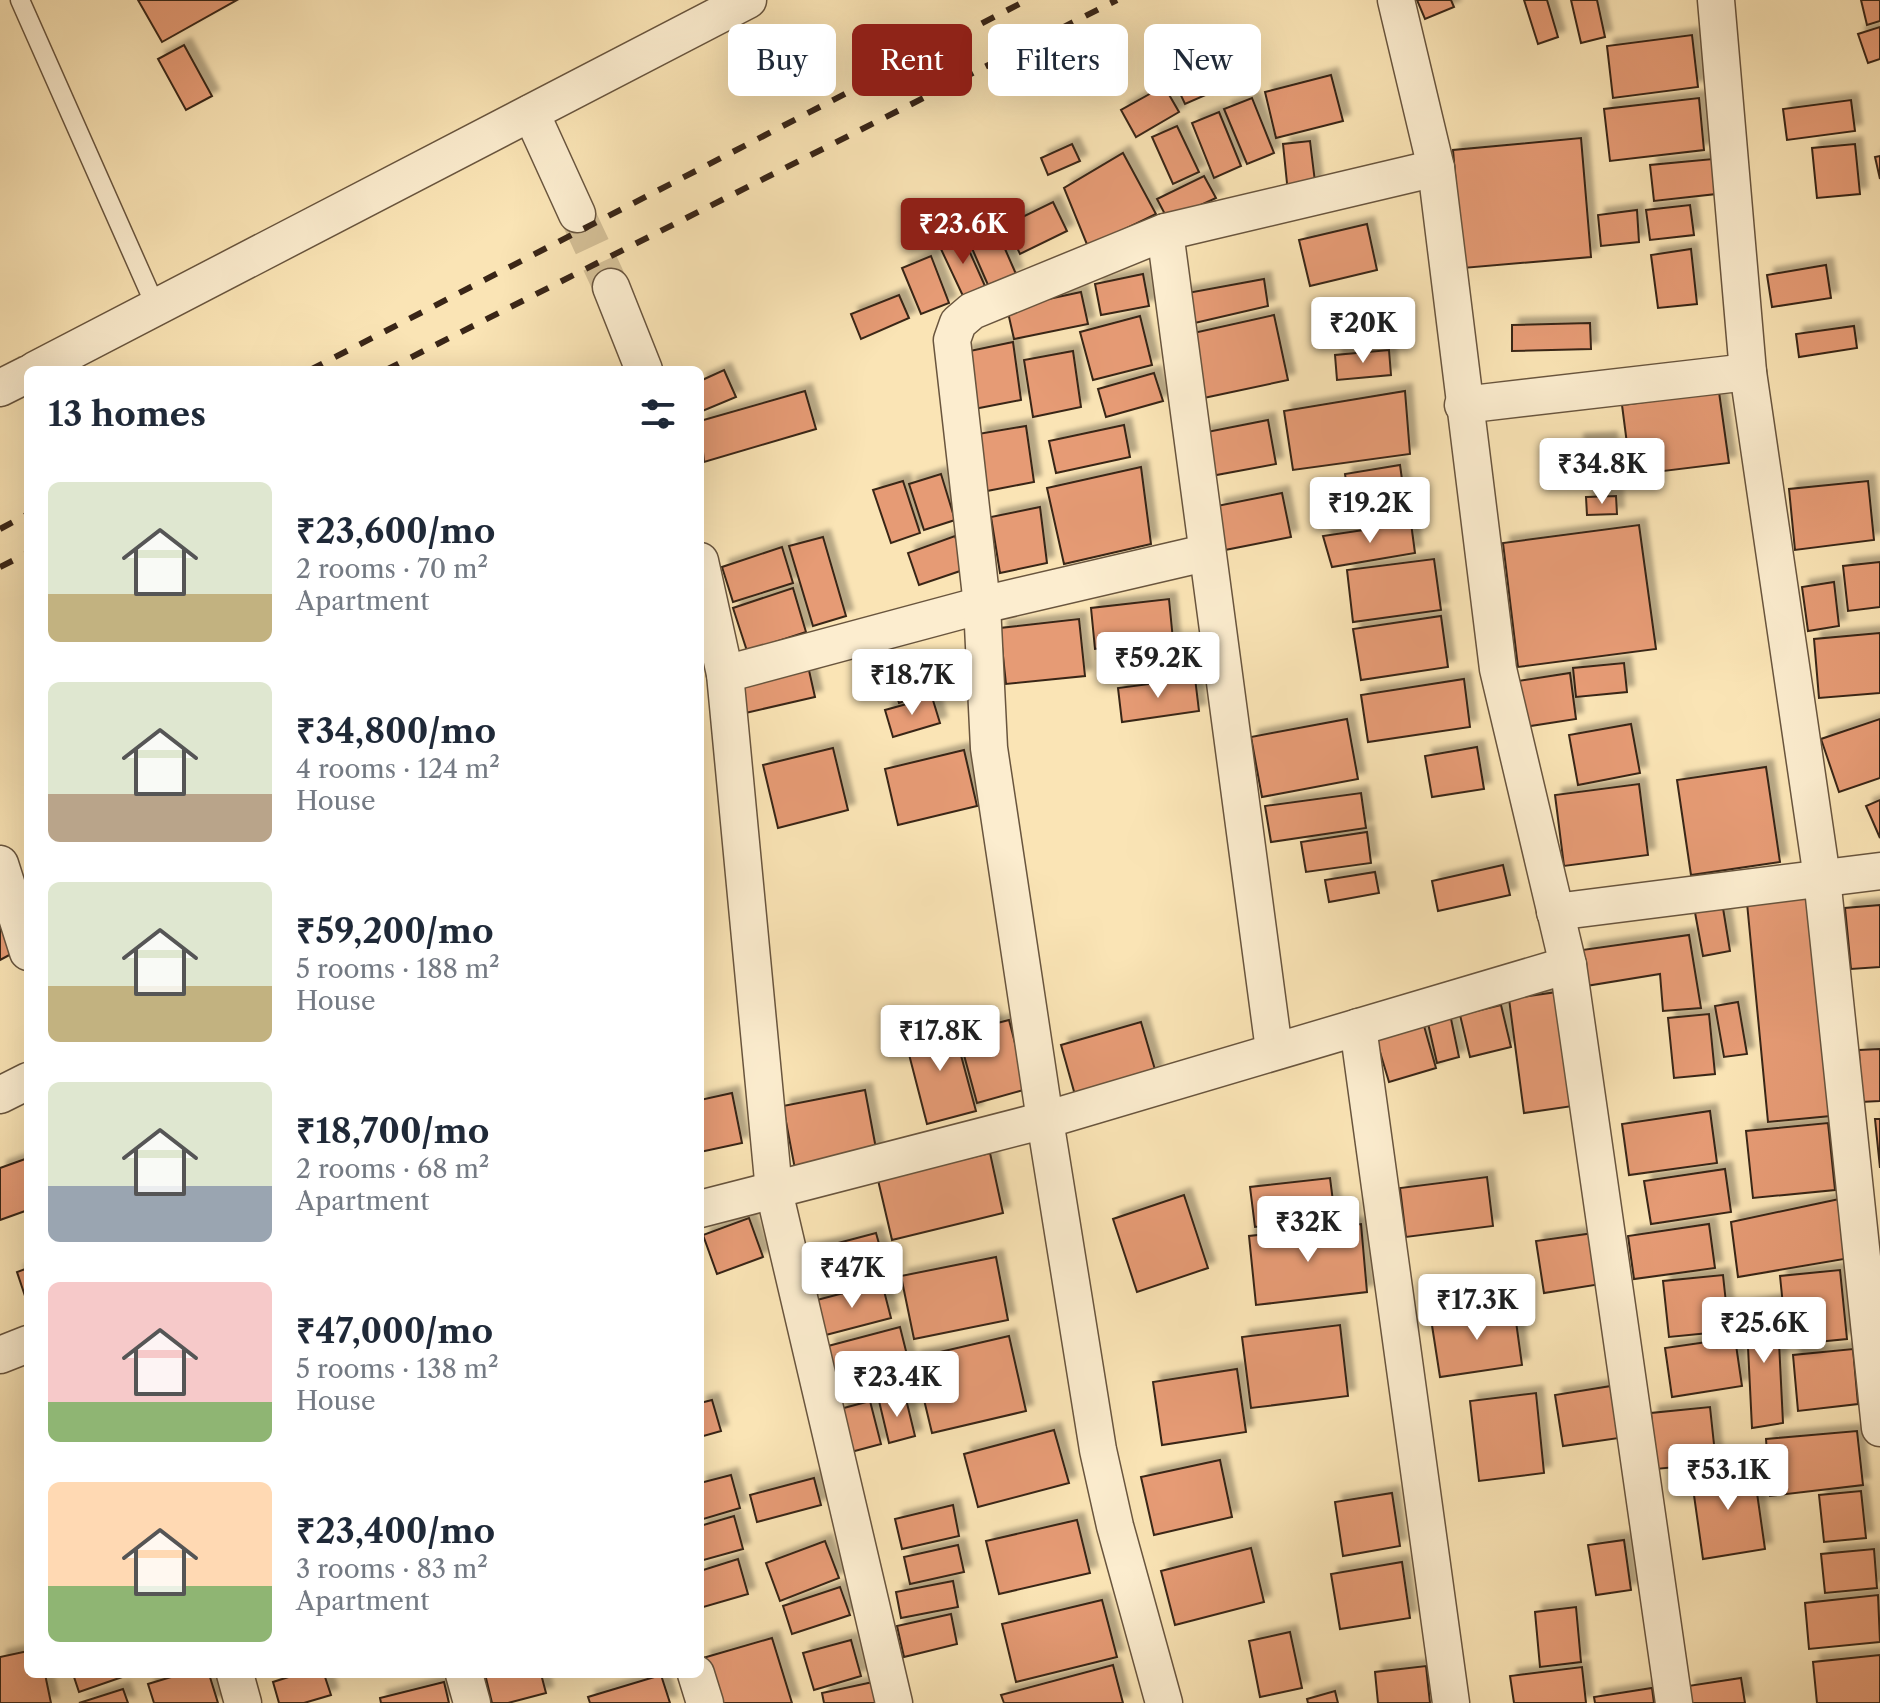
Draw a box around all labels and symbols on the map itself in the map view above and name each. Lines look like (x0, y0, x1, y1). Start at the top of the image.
pin: ₹23.6K (898, 198, 1028, 266)
pin: ₹20K (1316, 297, 1410, 365)
pin: ₹34.8K (1537, 438, 1667, 506)
pin: ₹19.2K (1305, 477, 1435, 545)
pin: ₹59.2K (1093, 632, 1223, 700)
pin: ₹18.7K (847, 649, 977, 717)
pin: ₹17.8K (875, 1005, 1005, 1073)
pin: ₹32K (1261, 1196, 1355, 1264)
pin: ₹47K (805, 1242, 899, 1310)
pin: ₹17.3K (1412, 1274, 1542, 1342)
pin: ₹25.6K (1699, 1297, 1829, 1365)
pin: ₹23.4K (832, 1351, 962, 1419)
pin: ₹53.1K (1663, 1444, 1793, 1512)

